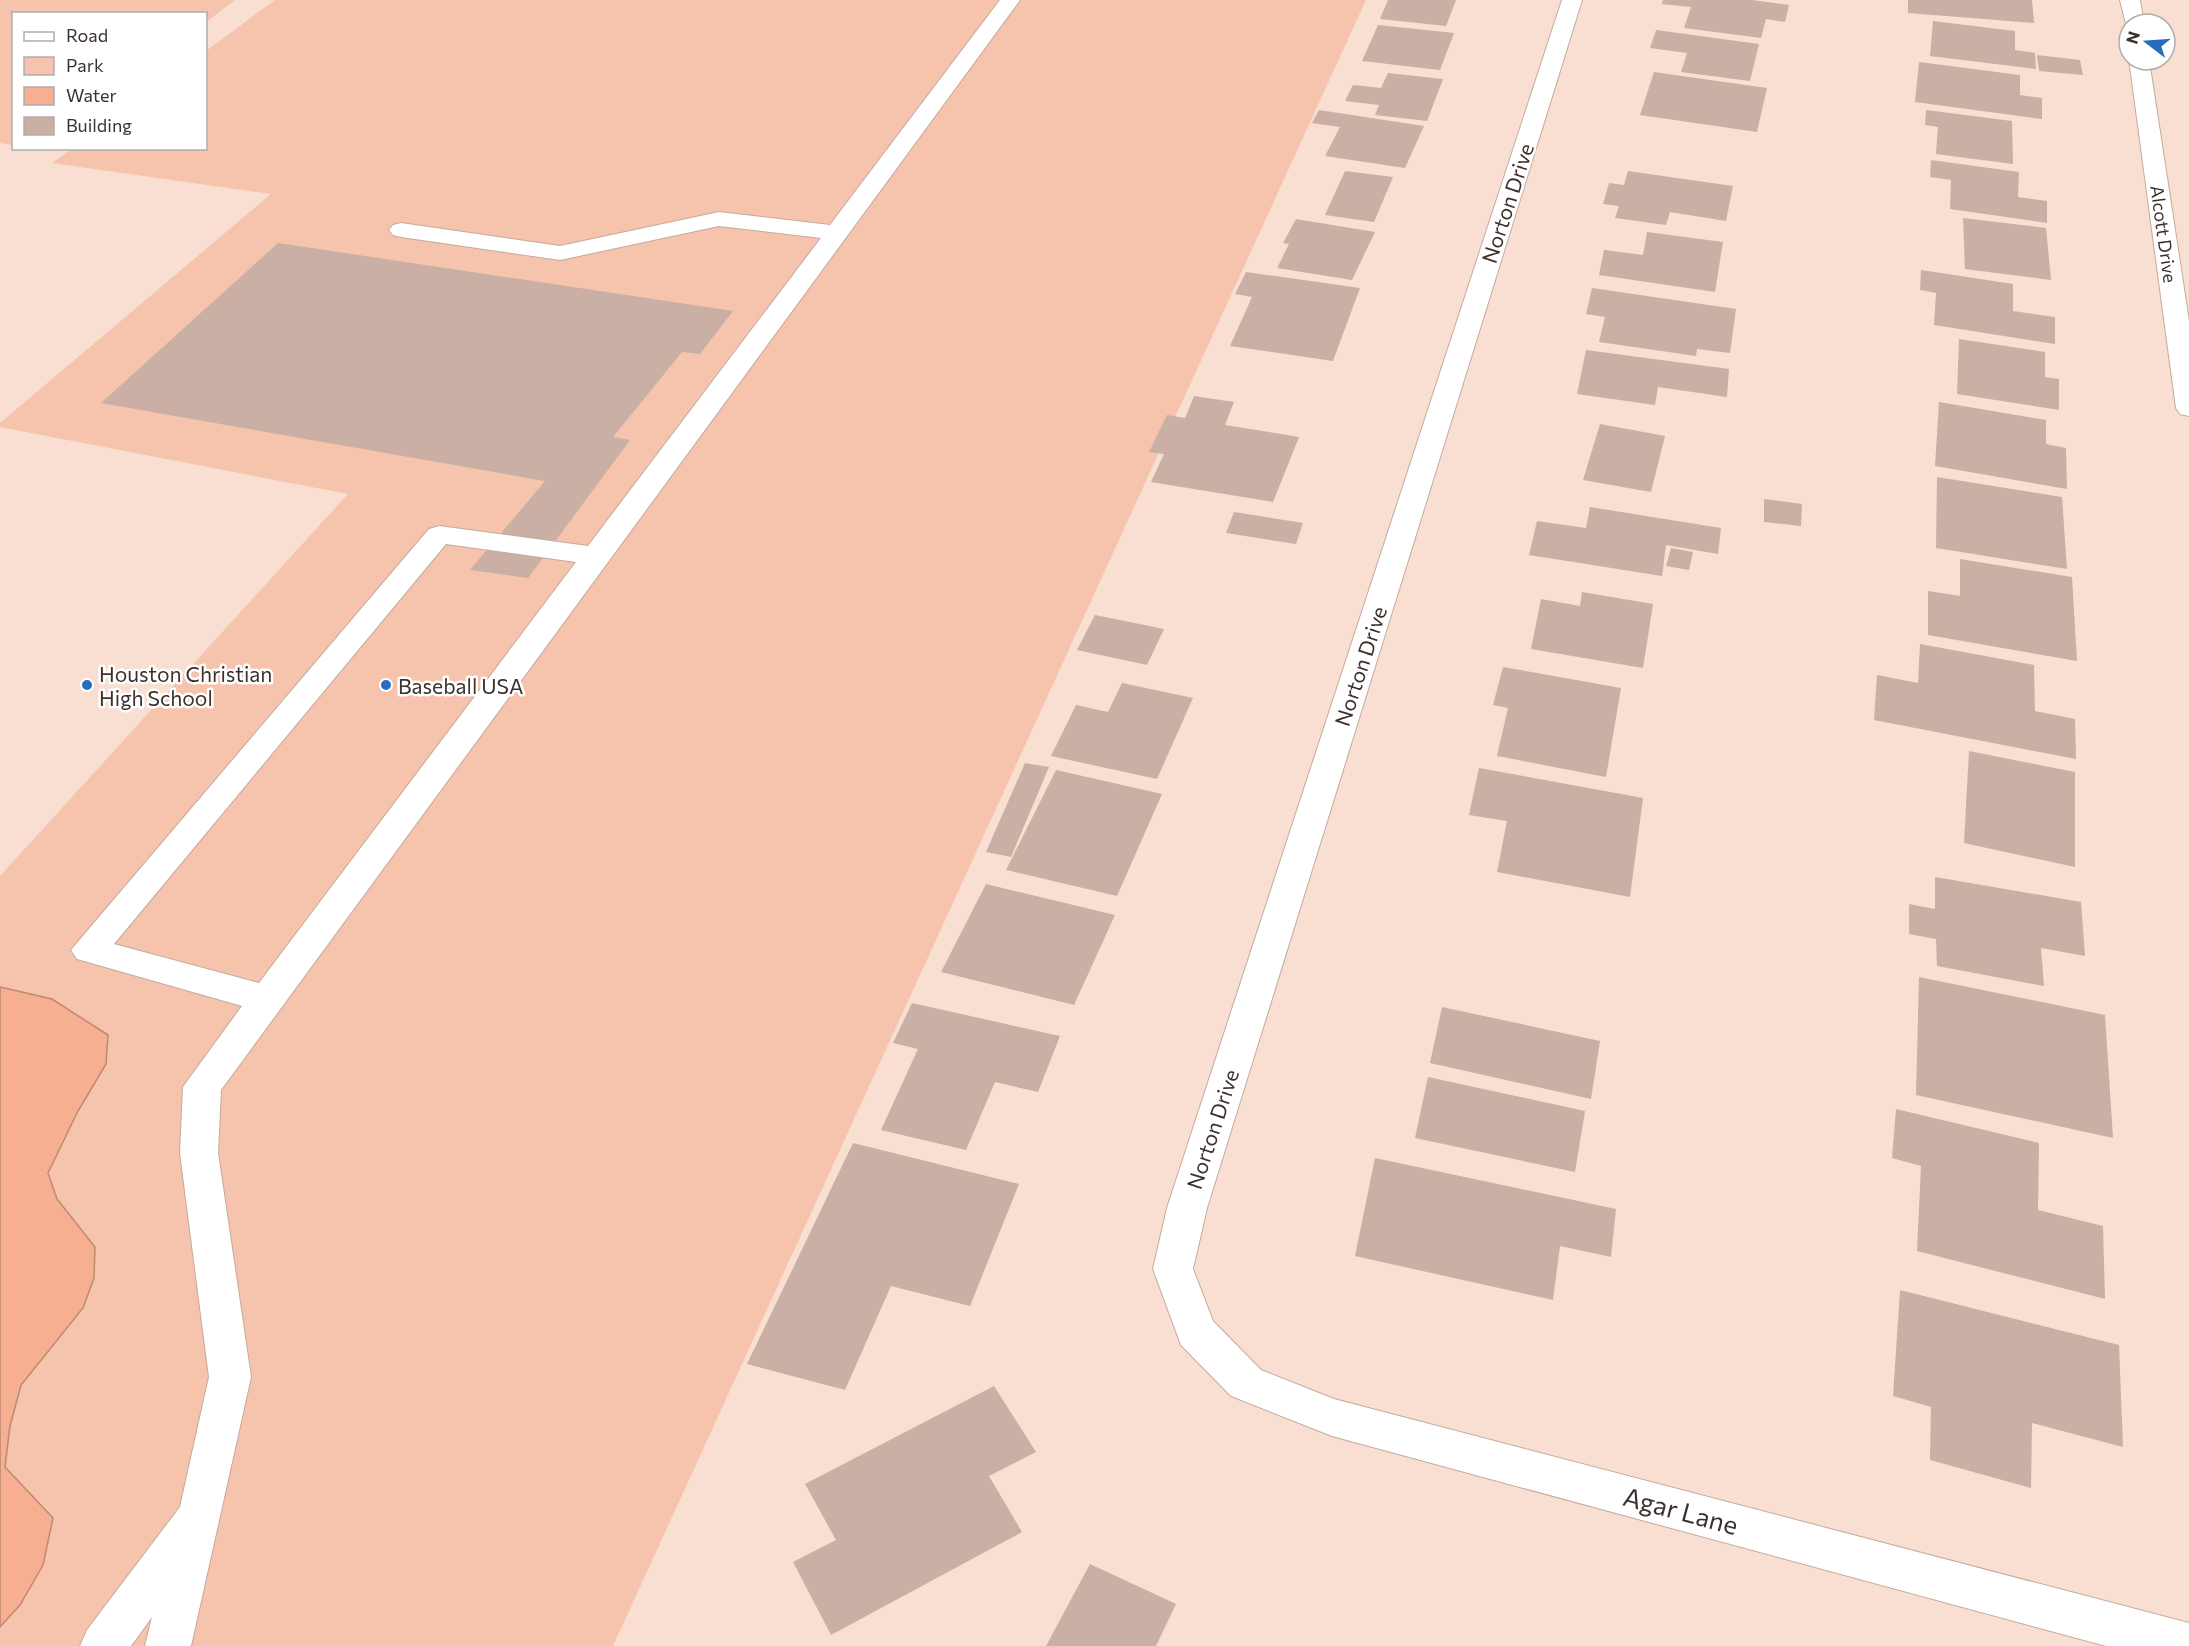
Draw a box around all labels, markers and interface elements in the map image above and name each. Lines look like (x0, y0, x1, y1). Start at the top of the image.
legend (12, 12, 207, 150)
north arrow (2117, 12, 2177, 72)
text: Road (66, 24, 108, 46)
text: N (2121, 29, 2143, 46)
text: Park (66, 54, 104, 76)
text: Water (66, 84, 117, 106)
text: Building (66, 114, 132, 136)
street label: Norton Drive (1476, 140, 1538, 266)
street label: Alcott Drive (2146, 184, 2182, 284)
street label: Norton Drive (1329, 603, 1391, 729)
place label: Houston Christian High School (99, 661, 272, 710)
place label: Baseball USA (398, 673, 523, 698)
marker: Houston Christian High School (80, 678, 94, 692)
marker: Baseball USA (379, 678, 393, 692)
street label: Norton Drive (1181, 1066, 1243, 1192)
street label: Agar Lane (1620, 1480, 1742, 1540)

